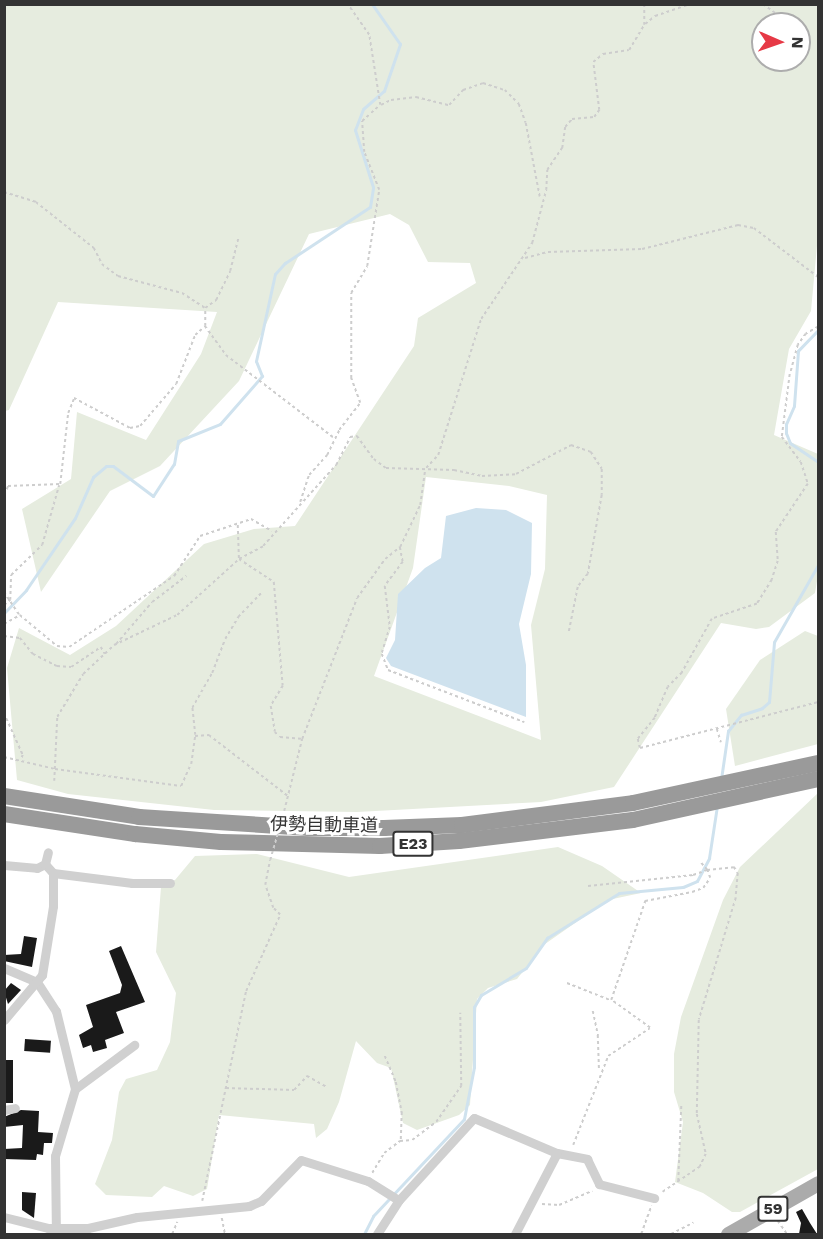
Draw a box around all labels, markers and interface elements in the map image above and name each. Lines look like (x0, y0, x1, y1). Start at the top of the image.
north arrow (751, 12, 811, 72)
text: N (788, 36, 807, 49)
street label: 伊勢自動車道 (270, 813, 378, 837)
road number: E23 (392, 831, 434, 857)
road number: 59 (756, 1196, 790, 1222)

